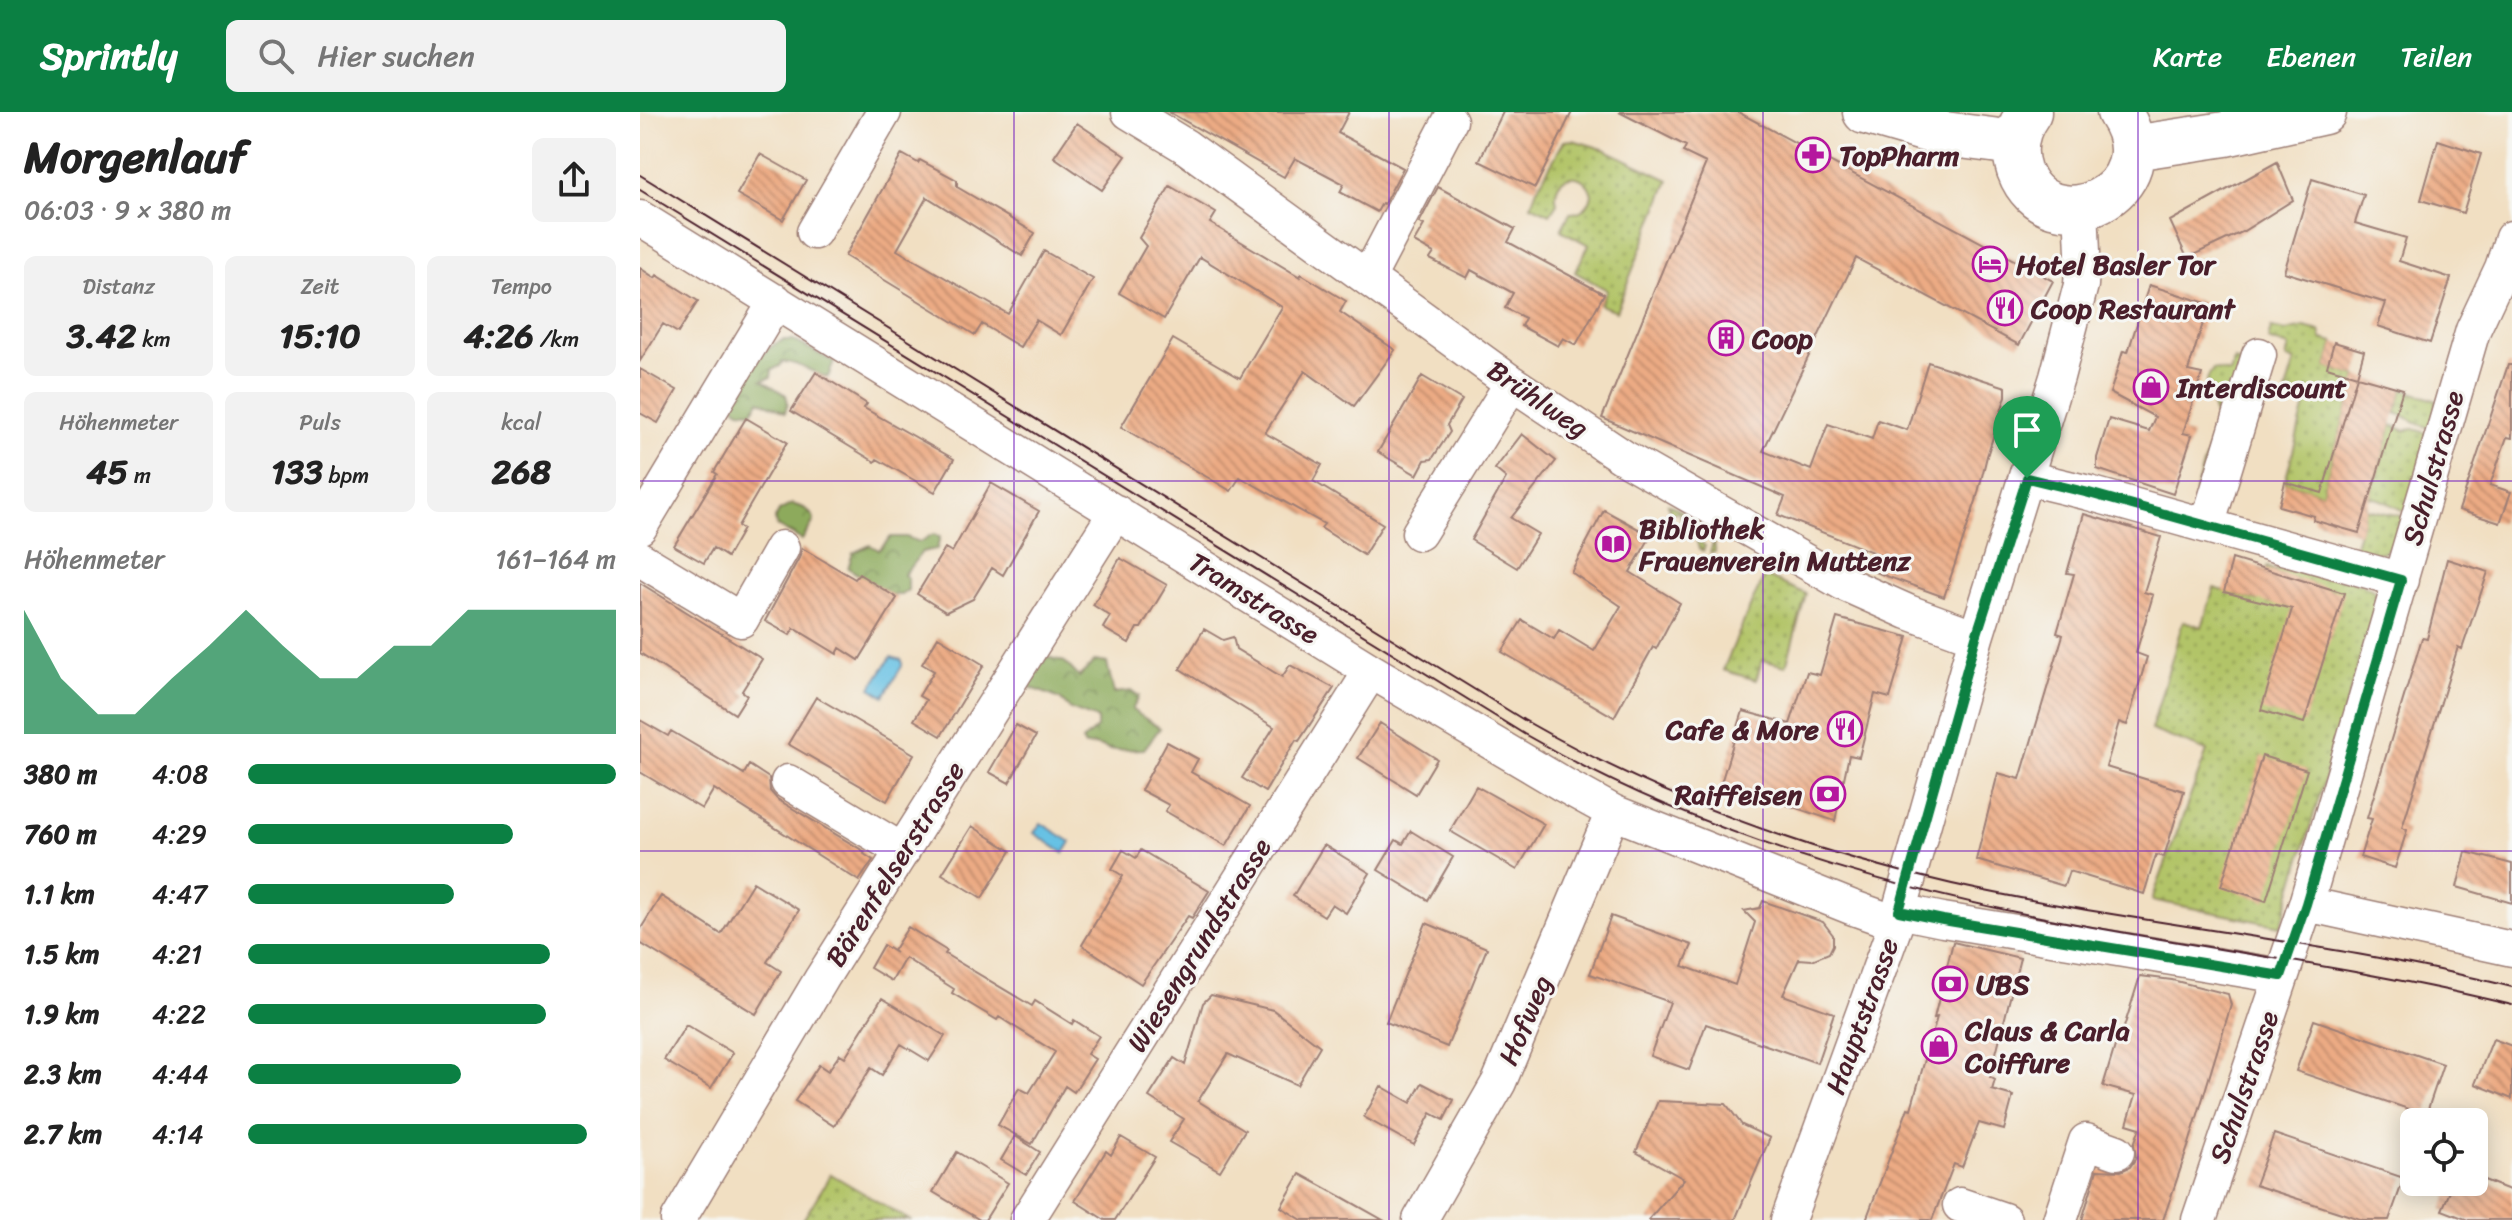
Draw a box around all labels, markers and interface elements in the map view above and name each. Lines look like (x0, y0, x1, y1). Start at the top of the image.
search box (226, 20, 786, 92)
text: Sprintly (40, 23, 178, 90)
text: Hier suchen (318, 29, 475, 83)
text: Karte (2153, 32, 2222, 81)
text: Ebenen (2266, 32, 2356, 81)
text: Teilen (2400, 32, 2472, 81)
icon: search (254, 34, 298, 78)
text: Morgenlauf (24, 118, 246, 196)
place label: TopPharm (1839, 131, 1960, 180)
pharmacy icon: TopPharm (1794, 136, 1832, 174)
button: share (532, 138, 616, 222)
text: 06:03 · 9 × 380 m (24, 187, 231, 233)
place label: Hotel Basler Tor (2016, 240, 2218, 289)
hotel icon: Hotel Basler Tor (1971, 245, 2009, 283)
text: Distanz (82, 267, 155, 306)
text: Zeit (301, 267, 339, 306)
text: Tempo (491, 267, 552, 306)
place label: Coop Restaurant (2030, 284, 2236, 333)
restaurant icon: Coop Restaurant (1986, 289, 2024, 327)
text: 3.42 (67, 306, 136, 366)
text: 15:10 (279, 306, 361, 366)
text: 4:26 (463, 306, 534, 366)
place label: Coop (1751, 314, 1813, 363)
building icon: Coop (1707, 319, 1745, 357)
text: km (136, 320, 171, 359)
text: /km (534, 320, 579, 359)
street label: Brühlweg (1477, 347, 1599, 451)
place label: Interdiscount (2175, 363, 2348, 412)
shop icon: Interdiscount (2132, 368, 2170, 406)
street label: Schulstrasse (2388, 385, 2478, 551)
pin (1993, 396, 2061, 478)
text: Höhenmeter (59, 403, 178, 442)
text: Puls (299, 403, 341, 442)
text: kcal (501, 403, 541, 442)
icon: arrive (2005, 408, 2049, 452)
text: 45 (86, 442, 128, 502)
text: 133 (271, 442, 323, 502)
text: 268 (492, 442, 551, 502)
text: m (128, 456, 151, 495)
text: bpm (323, 456, 369, 495)
place label: Bibliothek Frauenverein Muttenz (1638, 504, 1912, 585)
library icon: Bibliothek Frauenverein Muttenz (1594, 525, 1632, 563)
text: Höhenmeter (24, 536, 165, 582)
text: 161–164 m (495, 536, 616, 582)
street label: Tramstrasse (1179, 538, 1329, 658)
place label: Cafe & More (1665, 705, 1820, 754)
restaurant icon: Cafe & More (1826, 710, 1864, 748)
text: 380 m (24, 751, 97, 797)
text: 4:08 (152, 751, 208, 797)
street label: Bärenfelserstrasse (812, 751, 978, 977)
place label: Raiffeisen (1674, 770, 1803, 819)
bank icon: Raiffeisen (1809, 775, 1847, 813)
text: 760 m (24, 811, 97, 857)
text: 4:29 (152, 811, 207, 857)
street label: Wiesengrundstrasse (1113, 828, 1285, 1062)
text: 1.1 km (24, 871, 95, 917)
text: 4:47 (152, 871, 207, 917)
text: 1.5 km (24, 931, 99, 977)
text: 4:21 (152, 931, 202, 977)
street label: Hauptstrasse (1811, 931, 1913, 1101)
place label: UBS (1976, 960, 2030, 1009)
bank icon: UBS (1931, 965, 1969, 1003)
street label: Hofweg (1484, 967, 1566, 1073)
text: 1.9 km (24, 991, 100, 1037)
text: 4:22 (152, 991, 206, 1037)
street label: Schulstrasse (2195, 1004, 2293, 1170)
place label: Claus & Carla Coiffure (1964, 1006, 2130, 1087)
shop icon: Claus & Carla Coiffure (1920, 1027, 1958, 1065)
text: 2.3 km (24, 1051, 102, 1097)
text: 4:44 (152, 1051, 209, 1097)
map controls (2400, 1108, 2488, 1196)
button: locate (2400, 1108, 2488, 1196)
text: 2.7 km (24, 1111, 102, 1157)
text: 4:14 (152, 1111, 204, 1157)

